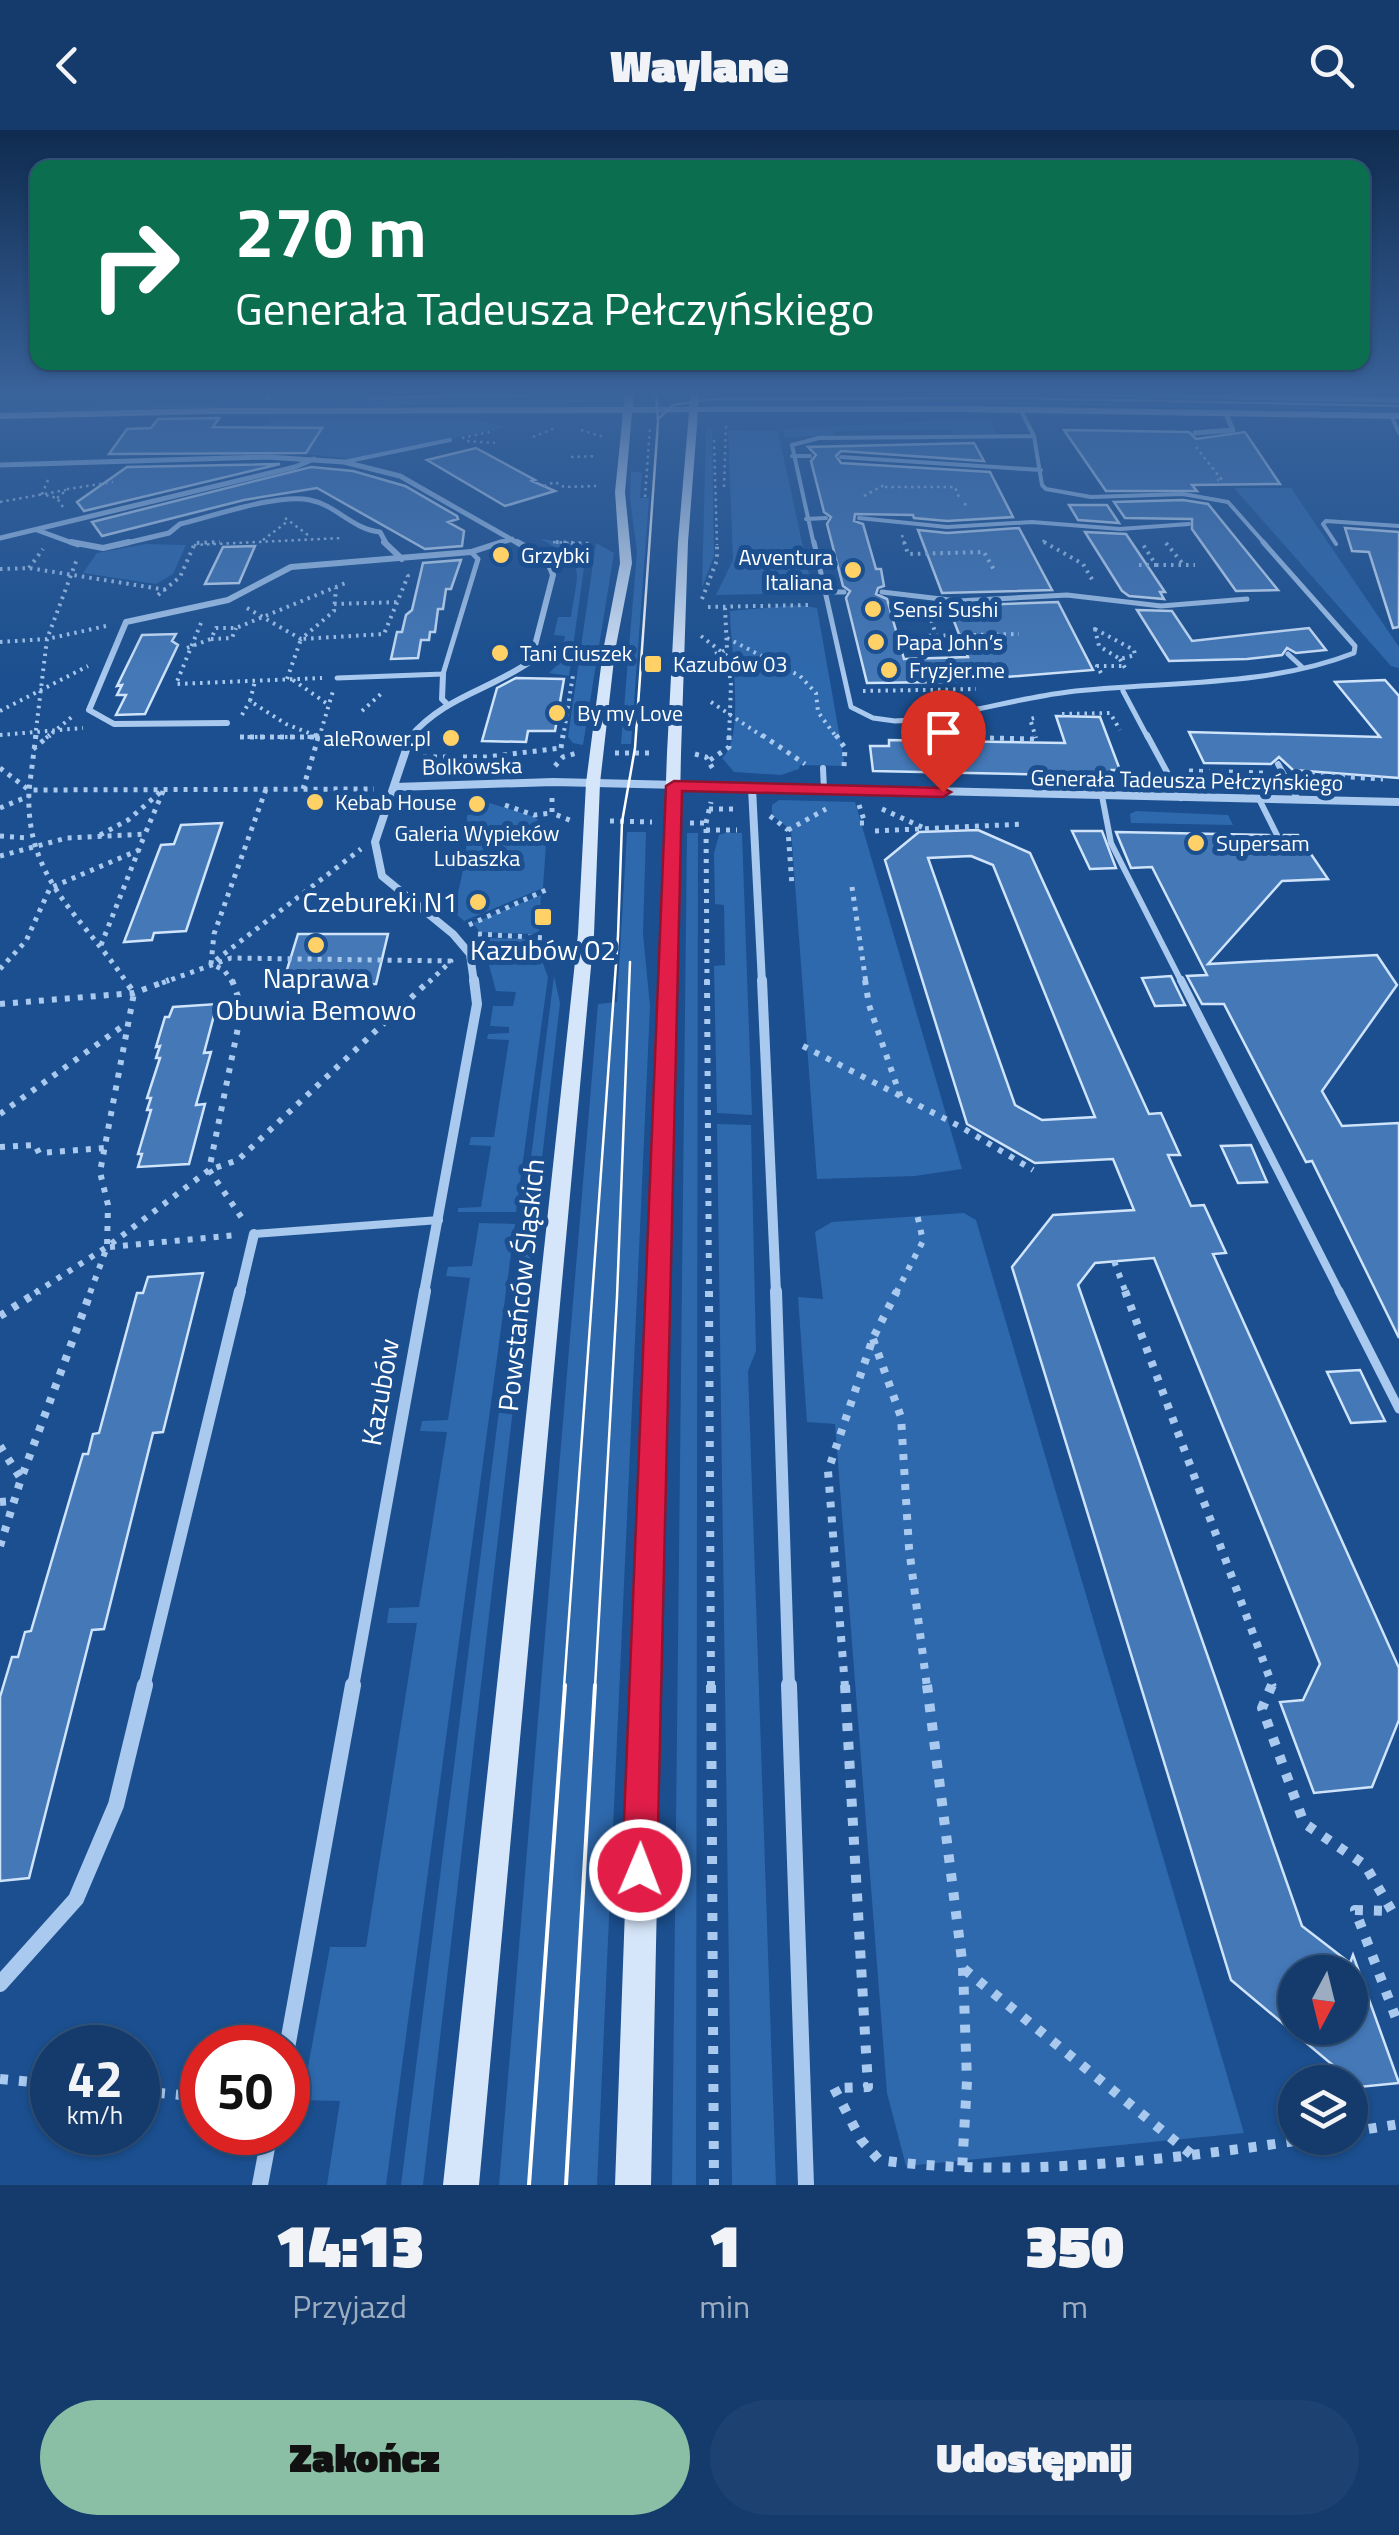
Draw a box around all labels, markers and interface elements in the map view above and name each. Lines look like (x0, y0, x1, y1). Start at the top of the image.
text: Waylane (610, 31, 789, 99)
icon: back (40, 38, 95, 93)
icon: search (1304, 38, 1359, 93)
text: 270 m (235, 178, 427, 284)
icon: right (70, 200, 200, 330)
text: Generała Tadeusza Pełczyńskiego (235, 274, 874, 342)
place label: Grzybki (521, 538, 590, 572)
place label: Avventura Italiana (738, 540, 833, 599)
marker: Grzybki (490, 544, 512, 566)
marker: Avventura Italiana (842, 559, 864, 581)
place label: Sensi Sushi (893, 592, 998, 626)
marker: Sensi Sushi (862, 598, 884, 620)
place label: Papa John’s (896, 625, 1003, 659)
marker: Papa John’s (865, 631, 887, 653)
place label: Tani Ciuszek (520, 636, 633, 670)
marker: Tani Ciuszek (489, 642, 511, 664)
place label: Kazubów 03 (673, 647, 788, 681)
marker: Kazubów 03 (642, 653, 664, 675)
place label: Fryzjer.me (909, 653, 1005, 687)
marker: Fryzjer.me (878, 659, 900, 681)
pin (901, 690, 986, 793)
place label: By my Love (577, 696, 683, 730)
marker: By my Love (546, 702, 568, 724)
icon: arrive (916, 705, 971, 760)
place label: aleRower.pl (323, 721, 431, 755)
marker: aleRower.pl (440, 727, 462, 749)
street label: Bolkowska (422, 748, 522, 784)
street label: Generała Tadeusza Pełczyńskiego (1030, 760, 1344, 800)
place label: Kebab House (335, 785, 457, 819)
marker: Kebab House (304, 791, 326, 813)
marker: Galeria Wypieków Lubaszka (466, 793, 488, 815)
place label: Galeria Wypieków Lubaszka (394, 816, 560, 875)
place label: Supersam (1216, 826, 1310, 860)
marker: Supersam (1185, 832, 1207, 854)
place label: Czebureki N1 (303, 880, 458, 923)
marker: Czebureki N1 (467, 891, 489, 913)
marker: Kazubów 02 (532, 906, 554, 928)
place label: Kazubów 02 (470, 928, 616, 971)
marker: Naprawa Obuwia Bemowo (305, 934, 327, 956)
place label: Naprawa Obuwia Bemowo (215, 956, 417, 1031)
street label: Powstańców Śląskich (486, 1156, 555, 1413)
street label: Kazubów (349, 1335, 410, 1449)
position arrow (588, 1818, 692, 1922)
north arrow (1278, 1955, 1368, 2045)
map controls (1278, 1955, 1368, 2155)
speed limit sign: 50 (180, 2025, 310, 2155)
text: 42 (67, 2040, 123, 2116)
button: layers (1278, 2065, 1368, 2155)
text: km/h (67, 2096, 123, 2134)
text: 14:13 (275, 2199, 424, 2290)
text: 1 (708, 2199, 741, 2290)
text: 350 (1025, 2199, 1124, 2290)
text: Przyjazd (292, 2282, 407, 2330)
text: min (699, 2282, 750, 2330)
text: m (1061, 2282, 1088, 2330)
button: Zakończ (40, 2400, 690, 2515)
button: Udostępnij (710, 2400, 1359, 2515)

